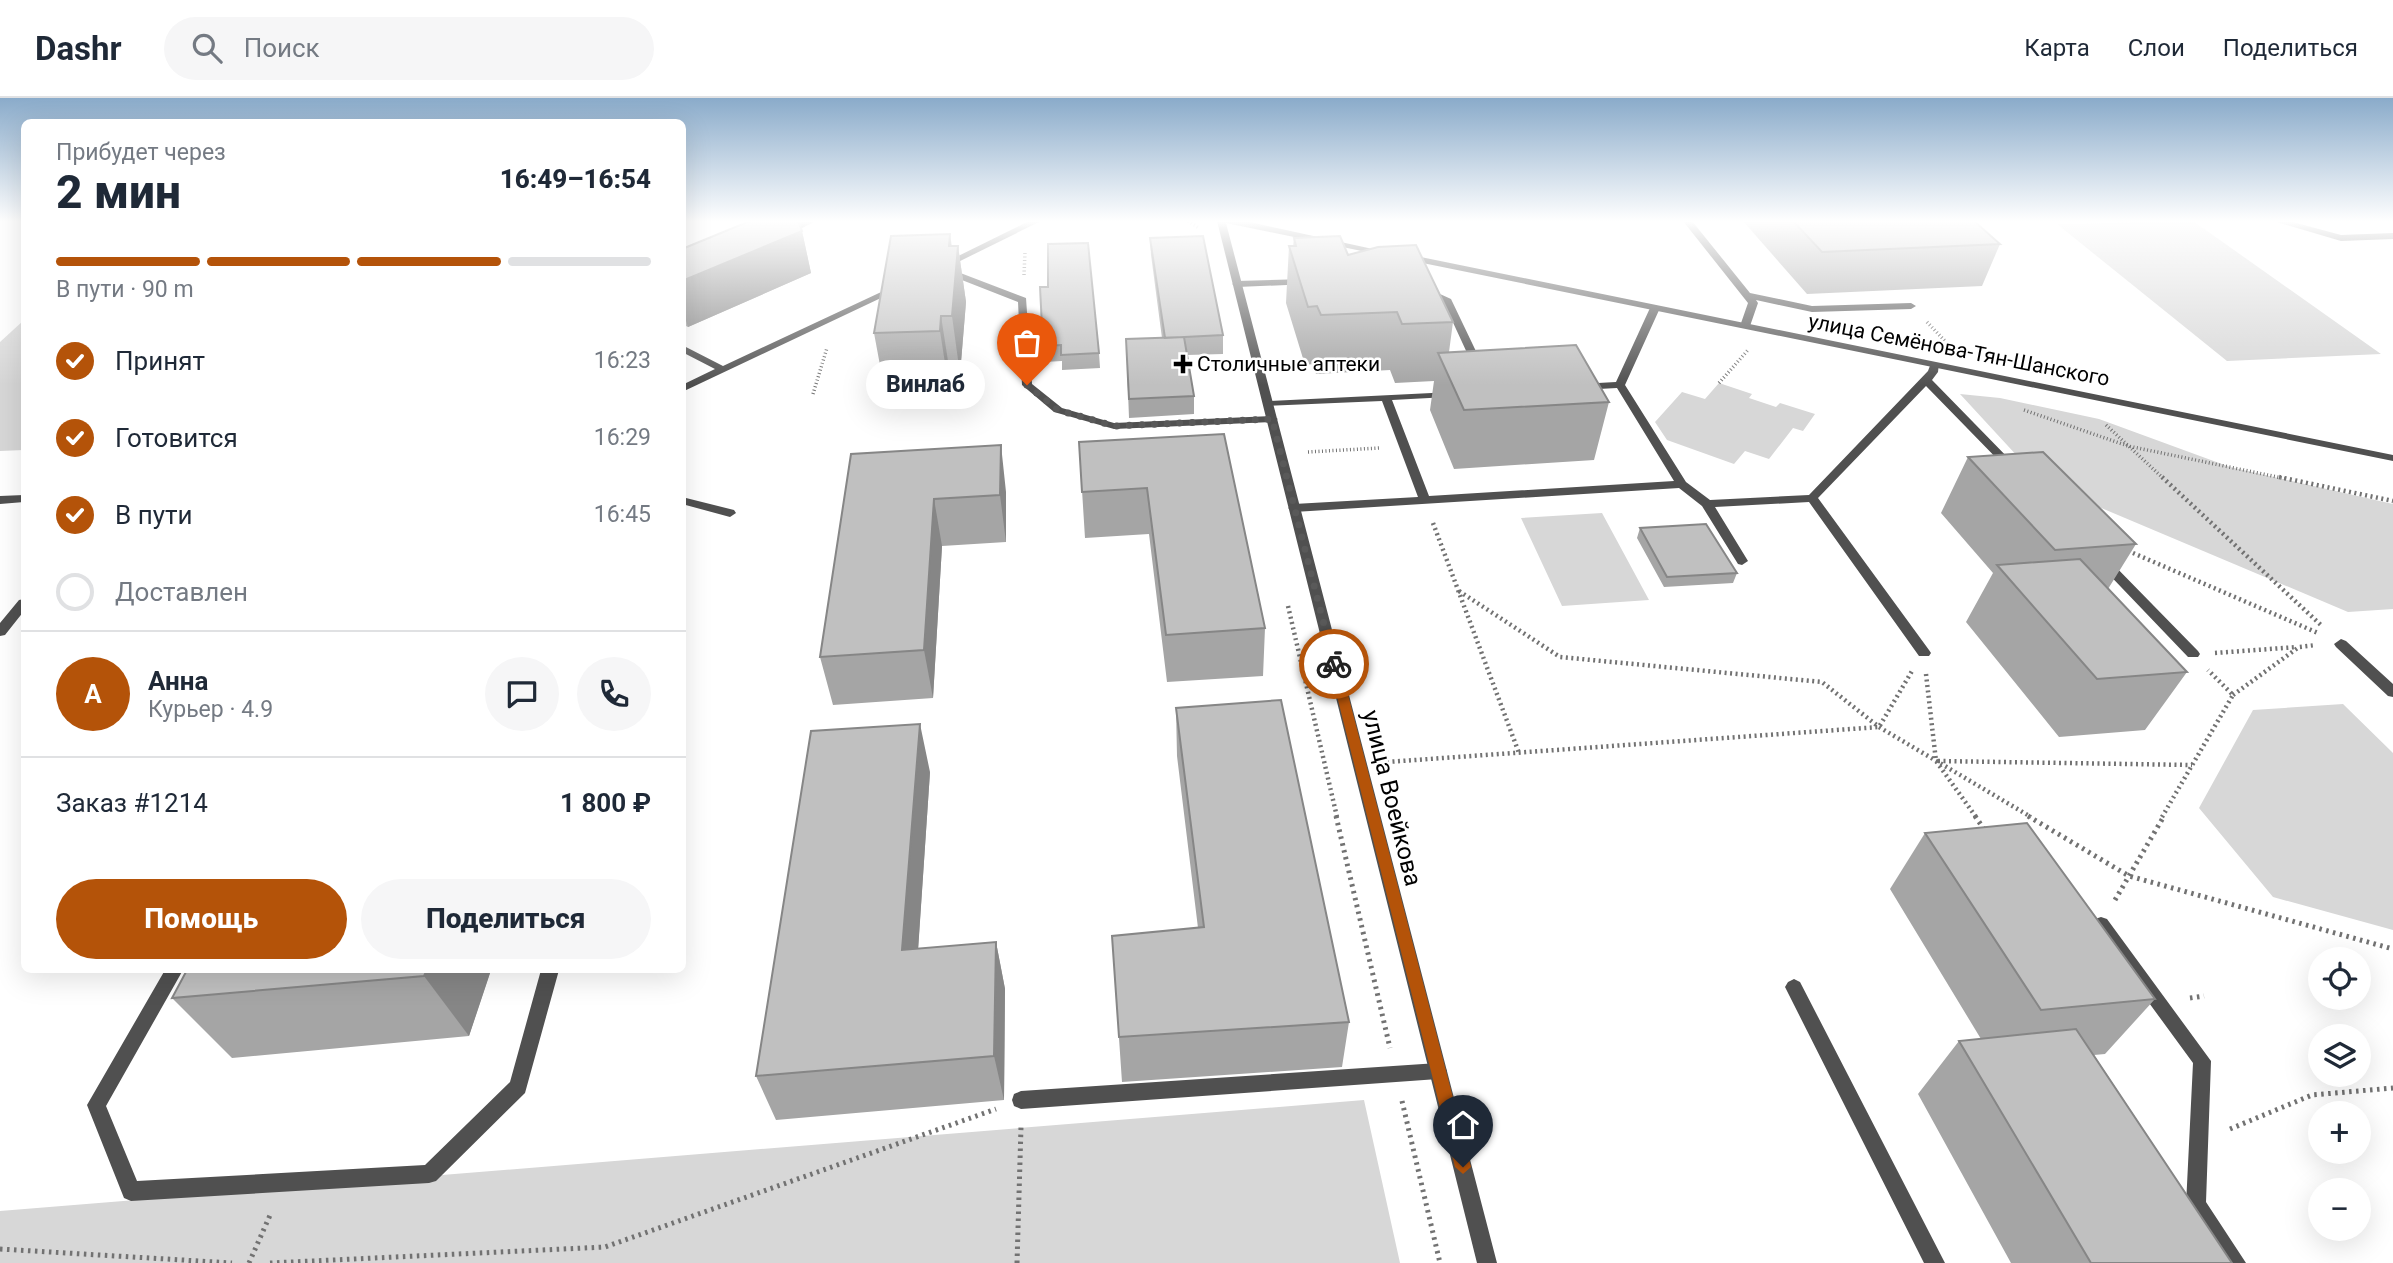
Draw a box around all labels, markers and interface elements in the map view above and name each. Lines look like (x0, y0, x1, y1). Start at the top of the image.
search box (164, 17, 654, 80)
text: Dashr (35, 29, 122, 68)
icon: search (188, 29, 226, 67)
text: Поиск (244, 33, 320, 63)
text: Карта (2024, 34, 2090, 62)
text: Слои (2128, 34, 2185, 62)
text: Поделиться (2223, 34, 2358, 62)
text: Прибудет через (56, 139, 226, 166)
text: 16:49–16:54 (500, 164, 651, 194)
text: 2 мин (56, 165, 181, 219)
text: В пути · 90 m (56, 276, 194, 303)
street label: улица Семёнова-Тян-Шанского (1806, 309, 2112, 391)
pin (997, 313, 1057, 385)
icon: bag (1008, 324, 1046, 362)
icon: check (56, 342, 94, 380)
text: Принят (115, 346, 205, 376)
text: 16:23 (594, 347, 651, 374)
place label: Столичные аптеки (1197, 352, 1380, 376)
marker: Столичные аптеки (1175, 356, 1191, 372)
callout: Винлаб (866, 360, 985, 410)
text: Винлаб (886, 371, 965, 398)
icon: check (56, 419, 94, 457)
text: Готовится (115, 423, 238, 453)
text: 16:29 (594, 424, 651, 451)
icon: check (56, 496, 94, 534)
text: В пути (115, 500, 192, 530)
text: 16:45 (594, 501, 651, 528)
text: Доставлен (115, 577, 248, 607)
courier (1299, 629, 1369, 699)
icon: bike (1315, 645, 1353, 683)
button: chat (485, 657, 559, 731)
button: phone (577, 657, 651, 731)
text: Анна (148, 666, 208, 696)
text: А (84, 679, 102, 709)
text: Курьер · 4.9 (148, 696, 273, 723)
street label: улица Воейкова (1357, 707, 1427, 889)
text: Заказ #1214 (56, 788, 208, 818)
text: 1 800 ₽ (560, 788, 651, 818)
button: Помощь (56, 879, 347, 959)
button: Поделиться (361, 879, 651, 959)
map controls (2308, 947, 2371, 1241)
button: locate (2308, 947, 2371, 1010)
button: layers (2308, 1024, 2371, 1087)
pin (1433, 1095, 1493, 1167)
button: + (2308, 1101, 2371, 1164)
icon: home (1444, 1106, 1482, 1144)
button: − (2308, 1178, 2371, 1241)

